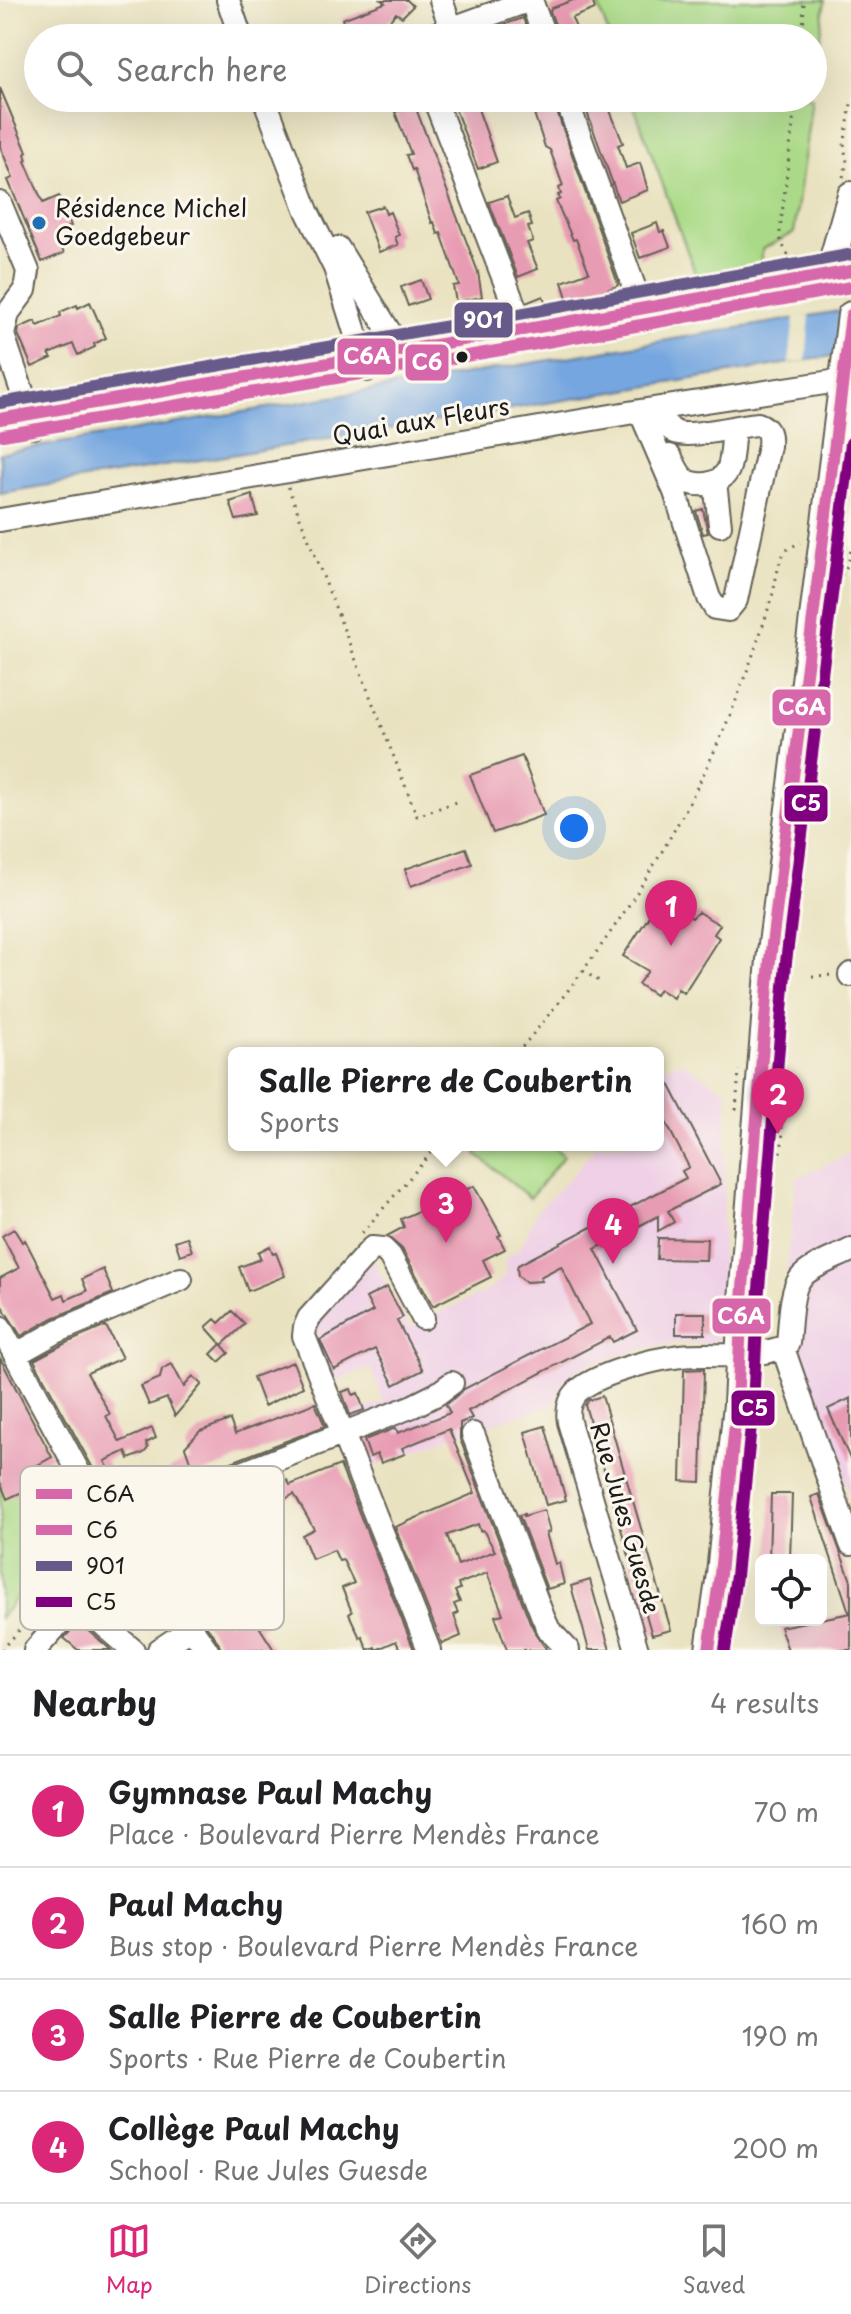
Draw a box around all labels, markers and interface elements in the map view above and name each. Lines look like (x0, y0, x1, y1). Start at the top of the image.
search box (24, 24, 827, 112)
icon: search (52, 46, 96, 90)
text: Search here (116, 46, 288, 91)
place label: Résidence Michel Goedgebeur (55, 189, 247, 253)
marker: Résidence Michel Goedgebeur (30, 214, 48, 232)
line badge: 901 (453, 301, 514, 339)
text: 901 (463, 302, 503, 335)
line badge: C6A (336, 337, 397, 376)
text: C6A (343, 338, 391, 371)
line badge: C6 (404, 343, 450, 382)
text: C6 (412, 344, 442, 377)
unlabelled marker (454, 349, 470, 365)
street label: Quai aux Fleurs (329, 387, 512, 453)
line badge: C6A (771, 688, 832, 727)
text: C6A (778, 689, 826, 722)
line badge: C5 (783, 784, 829, 823)
text: C5 (791, 785, 821, 818)
your location (554, 808, 594, 848)
pin: 1 (645, 880, 697, 946)
popup (228, 1047, 664, 1151)
text: Salle Pierre de Coubertin (259, 1057, 633, 1102)
pin: 2 (752, 1068, 804, 1134)
text: Sports (259, 1102, 339, 1141)
pin: 3 (420, 1177, 472, 1243)
pin: 4 (587, 1198, 639, 1264)
line badge: C6A (711, 1297, 772, 1335)
text: C6A (717, 1298, 765, 1331)
line badge: C5 (730, 1389, 776, 1427)
text: C5 (738, 1390, 768, 1423)
street label: Rue Jules Guesde (582, 1418, 671, 1617)
legend (20, 1466, 284, 1630)
text: C6A (86, 1476, 135, 1509)
text: C6 (86, 1512, 118, 1545)
text: 901 (86, 1548, 125, 1581)
map controls (755, 1554, 827, 1626)
button: locate (755, 1554, 827, 1626)
text: C5 (86, 1584, 117, 1617)
text: Nearby (32, 1676, 157, 1728)
text: 4 results (710, 1683, 819, 1722)
text: Gymnase Paul Machy (108, 1769, 432, 1814)
text: 1 (52, 1792, 64, 1831)
text: 70 m (754, 1792, 819, 1831)
text: Place · Boulevard Pierre Mendès France (108, 1814, 600, 1853)
text: Paul Machy (108, 1881, 283, 1926)
text: 2 (49, 1904, 67, 1943)
text: 160 m (741, 1904, 819, 1943)
text: Bus stop · Boulevard Pierre Mendès France (108, 1926, 638, 1965)
text: Salle Pierre de Coubertin (108, 1993, 482, 2038)
text: 3 (49, 2016, 67, 2055)
text: 190 m (742, 2016, 819, 2055)
text: Sports · Rue Pierre de Coubertin (108, 2038, 507, 2077)
text: Collège Paul Machy (108, 2105, 399, 2150)
text: 4 (49, 2128, 67, 2167)
text: 200 m (732, 2128, 819, 2167)
text: School · Rue Jules Guesde (108, 2150, 428, 2189)
tab: Map (106, 2219, 153, 2300)
tab: Directions (364, 2219, 471, 2300)
tab: Saved (683, 2219, 745, 2300)

